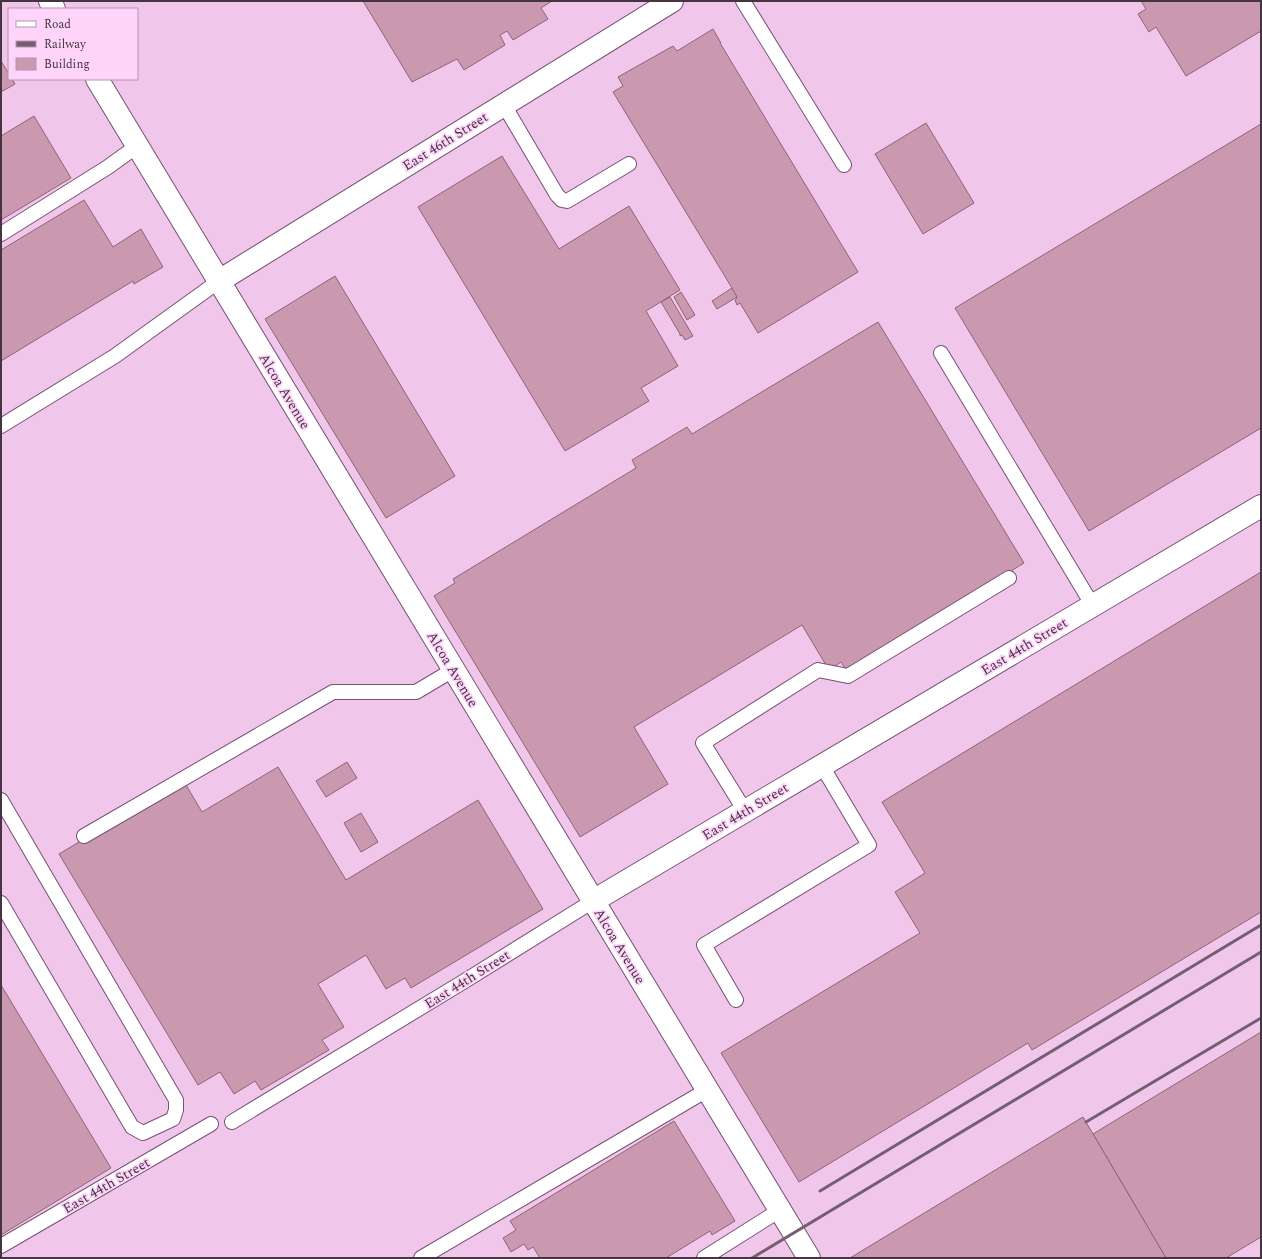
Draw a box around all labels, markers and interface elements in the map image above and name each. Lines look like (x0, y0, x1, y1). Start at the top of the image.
legend (8, 8, 138, 80)
text: Road (44, 15, 71, 34)
text: Railway (44, 35, 87, 54)
text: Building (44, 55, 90, 74)
street label: East 46th Street (398, 107, 492, 176)
street label: Alcoa Avenue (254, 349, 316, 433)
street label: East 44th Street (977, 612, 1072, 681)
street label: Alcoa Avenue (422, 627, 484, 711)
street label: East 44th Street (698, 777, 793, 846)
street label: Alcoa Avenue (589, 904, 651, 988)
street label: East 44th Street (420, 945, 514, 1014)
street label: East 44th Street (59, 1152, 154, 1219)

